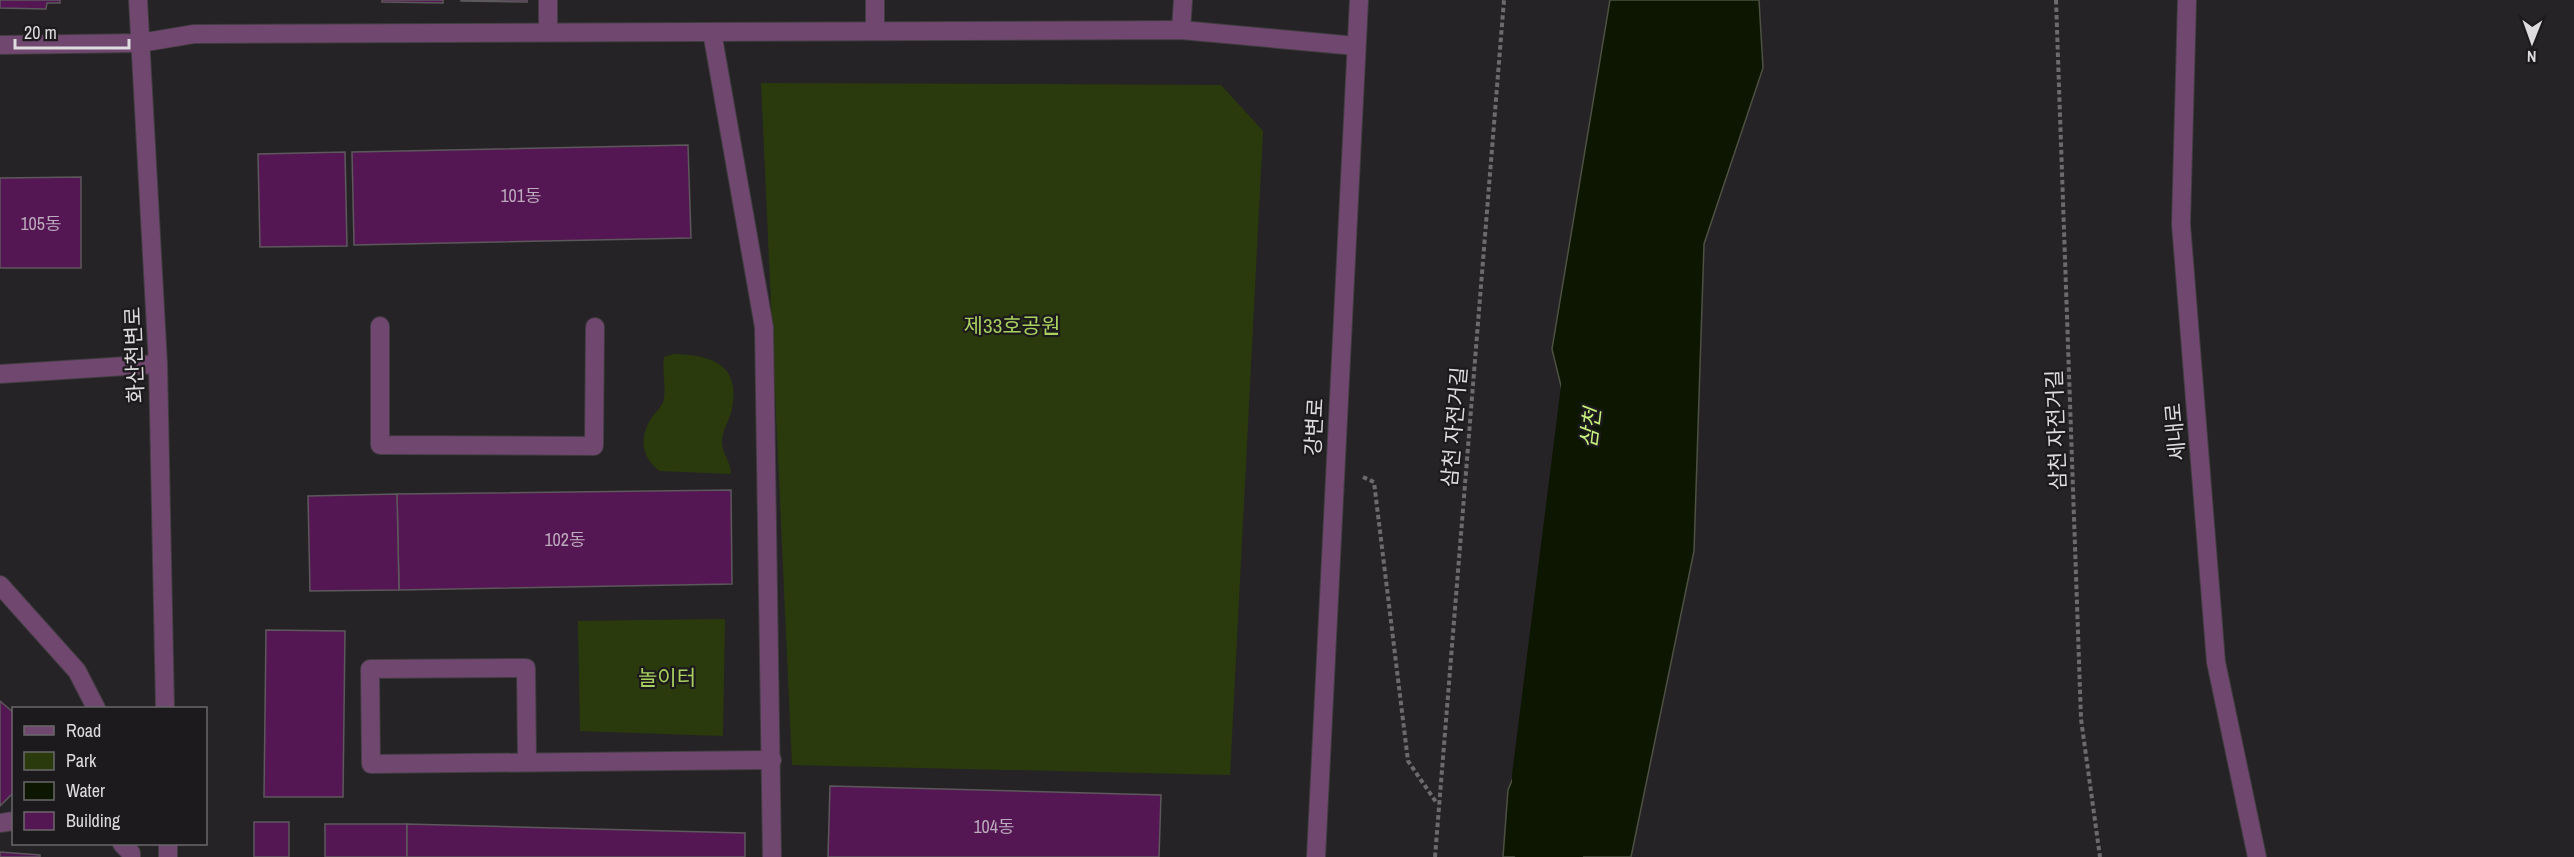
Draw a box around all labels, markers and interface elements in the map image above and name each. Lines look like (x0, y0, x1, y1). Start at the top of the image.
scale bar (15, 12, 129, 50)
north arrow (2502, 12, 2562, 72)
text: 20 m (24, 20, 57, 45)
text: N (2527, 46, 2537, 68)
house number: 101동 (500, 183, 542, 208)
house number: 105동 (20, 211, 62, 236)
street label: 화산천변로 (118, 306, 150, 404)
park label: 제33호공원 (964, 311, 1060, 340)
street label: 삼천 자전거길 (1434, 366, 1474, 488)
street label: 삼천 자전거길 (2039, 369, 2073, 491)
street label: 강변로 (1298, 397, 1330, 457)
street label: 세내로 (2158, 402, 2192, 462)
water label: 삼천 (1573, 403, 1608, 450)
house number: 102동 (544, 527, 586, 552)
park label: 놀이터 (638, 663, 696, 692)
legend (12, 707, 207, 845)
text: Road (66, 718, 101, 743)
text: Park (66, 748, 97, 773)
text: Water (66, 778, 105, 803)
text: Building (66, 808, 121, 833)
house number: 104동 (973, 814, 1015, 839)

